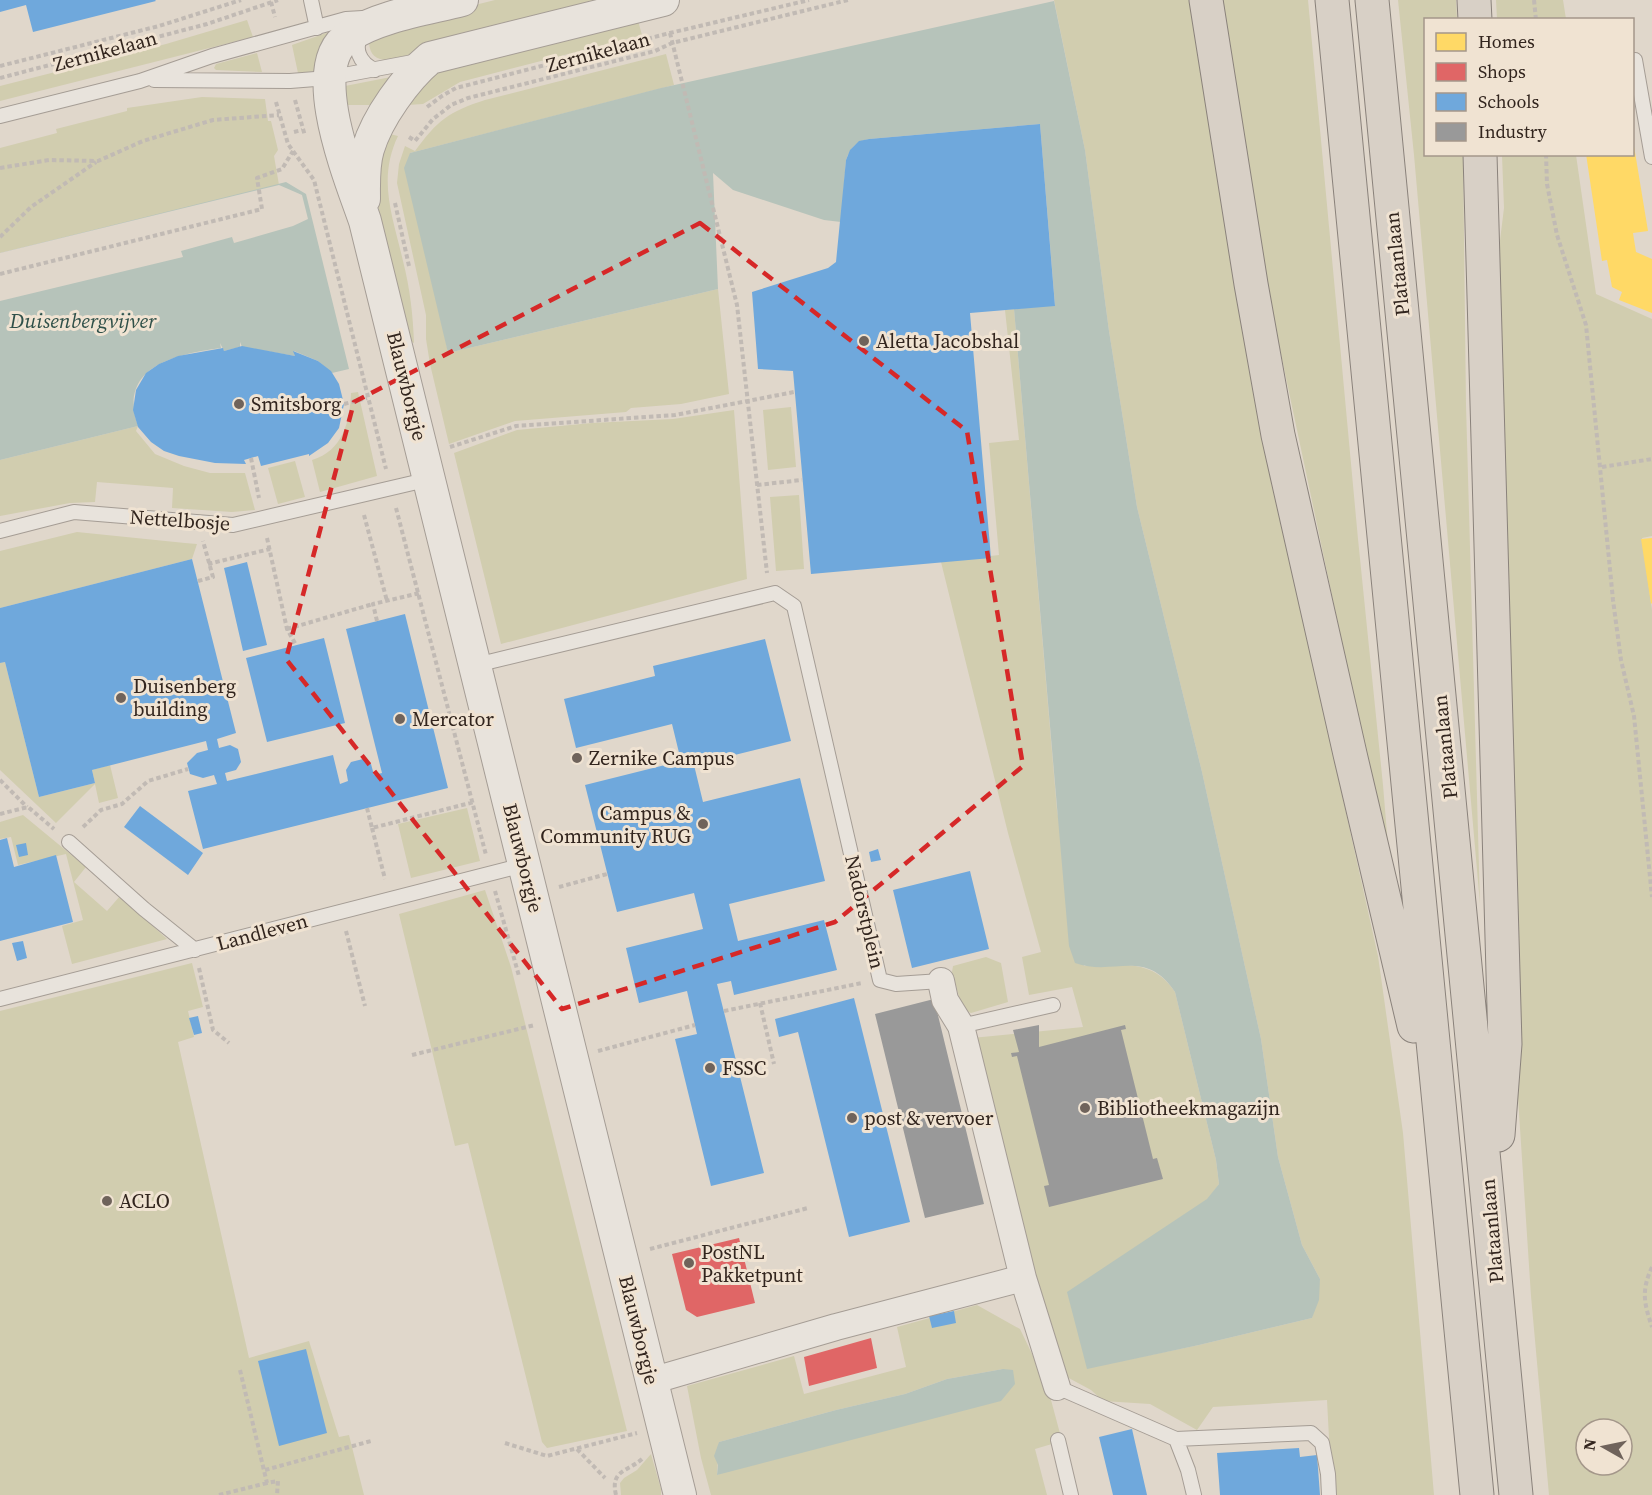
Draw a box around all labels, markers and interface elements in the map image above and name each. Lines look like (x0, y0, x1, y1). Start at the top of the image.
legend (1424, 18, 1634, 156)
street label: Zernikelaan (50, 24, 160, 78)
street label: Zernikelaan (543, 25, 653, 79)
text: Homes (1478, 29, 1535, 54)
text: Shops (1478, 59, 1526, 84)
text: Schools (1478, 89, 1540, 114)
text: Industry (1478, 119, 1548, 144)
street label: Plataanlaan (1378, 210, 1416, 318)
water label: Duisenbergvijver (9, 306, 157, 335)
place label: Aletta Jacobshal (876, 327, 1019, 355)
street label: Blauwborgje (380, 328, 434, 444)
marker: Aletta Jacobshal (857, 334, 871, 348)
place label: Smitsborg (251, 390, 341, 418)
marker: Smitsborg (232, 397, 246, 411)
street label: Nettelbosje (129, 503, 231, 537)
place label: Duisenberg building (133, 672, 236, 723)
marker: Duisenberg building (114, 691, 128, 705)
street label: Plataanlaan (1426, 693, 1464, 801)
place label: Mercator (412, 705, 495, 733)
marker: Mercator (393, 712, 407, 726)
place label: Zernike Campus (589, 744, 734, 772)
marker: Zernike Campus (570, 751, 584, 765)
place label: Campus & Community RUG (540, 799, 691, 850)
street label: Blauwborgje (496, 800, 550, 916)
marker: Campus & Community RUG (696, 817, 710, 831)
street label: Nadorstplein (838, 852, 892, 972)
street label: Landleven (213, 906, 311, 958)
place label: FSSC (722, 1054, 766, 1082)
marker: FSSC (703, 1061, 717, 1075)
place label: Bibliotheekmagazijn (1097, 1094, 1280, 1122)
marker: Bibliotheekmagazijn (1078, 1101, 1092, 1115)
place label: post & vervoer (864, 1104, 994, 1132)
marker: post & vervoer (845, 1111, 859, 1125)
street label: Plataanlaan (1473, 1178, 1511, 1284)
place label: ACLO (119, 1187, 170, 1215)
marker: ACLO (100, 1194, 114, 1208)
place label: PostNL Pakketpunt (701, 1238, 803, 1289)
marker: PostNL Pakketpunt (682, 1256, 696, 1270)
street label: Blauwborgje (612, 1272, 666, 1388)
north arrow (1574, 1417, 1634, 1477)
text: N (1577, 1437, 1601, 1452)

